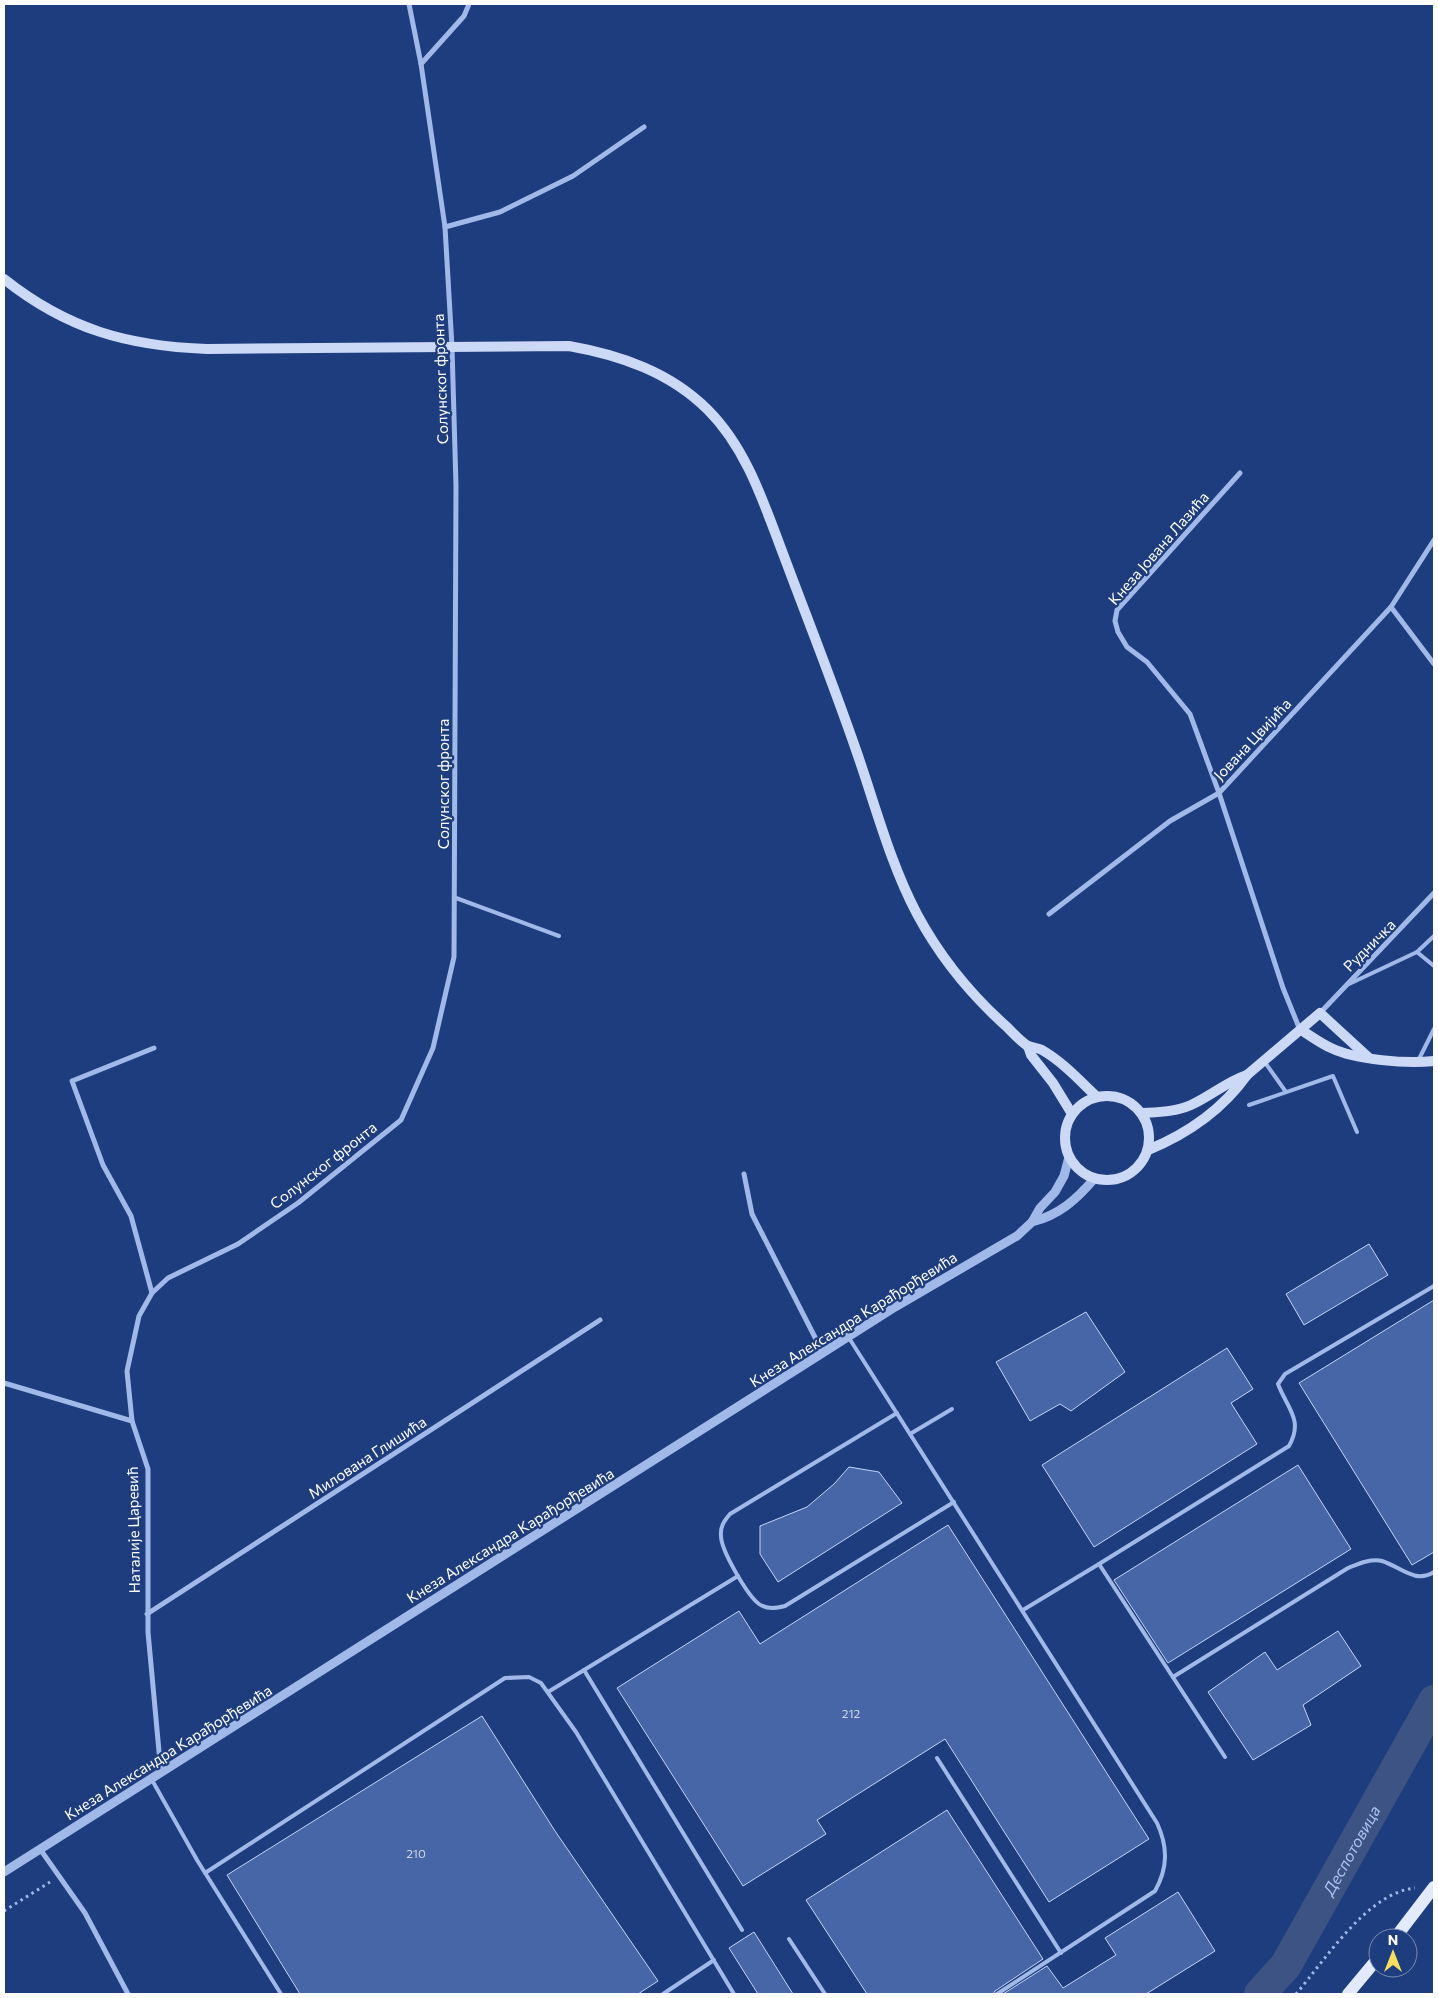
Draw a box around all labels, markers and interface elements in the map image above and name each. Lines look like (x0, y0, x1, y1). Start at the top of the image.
street label: Солунског фронта (429, 313, 451, 445)
street label: Кнеза Јована Лазића (1104, 488, 1212, 608)
street label: Јована Цвијића (1210, 694, 1294, 784)
street label: Солунског фронта (434, 719, 452, 849)
street label: Рудничка (1339, 915, 1399, 975)
street label: Солунског фронта (266, 1118, 380, 1212)
street label: Кнеза Александра Карађорђевића (746, 1248, 960, 1390)
street label: Милована Глишића (305, 1412, 429, 1502)
street label: Кнеза Александра Карађорђевића (403, 1464, 617, 1606)
street label: Наталије Царевић (123, 1466, 143, 1594)
street label: Кнеза Александра Карађорђевића (61, 1681, 275, 1823)
house number: 212 (842, 1706, 861, 1720)
water label: Деспотовица (1317, 1802, 1383, 1900)
house number: 210 (406, 1846, 426, 1860)
north arrow (1368, 1928, 1418, 1978)
text: N (1388, 1931, 1398, 1948)

